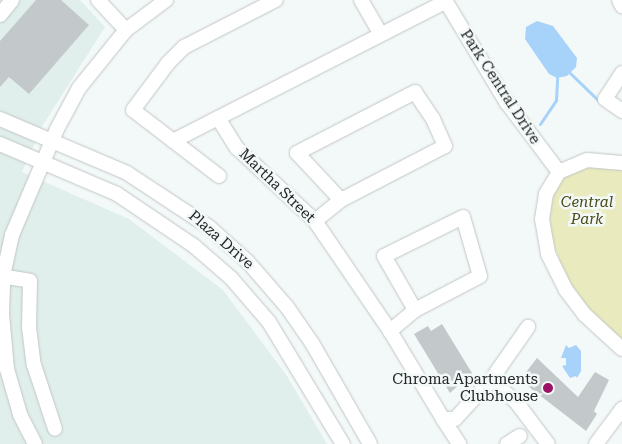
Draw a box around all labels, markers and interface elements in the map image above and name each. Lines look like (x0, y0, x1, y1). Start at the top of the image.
street label: Park Central Drive (456, 26, 544, 148)
street label: Martha Street (235, 145, 319, 227)
park label: Central Park (561, 193, 613, 228)
street label: Plaza Drive (185, 207, 257, 273)
place label: Chroma Apartments Clubhouse (392, 370, 538, 405)
marker: Chroma Apartments Clubhouse (542, 382, 554, 394)

